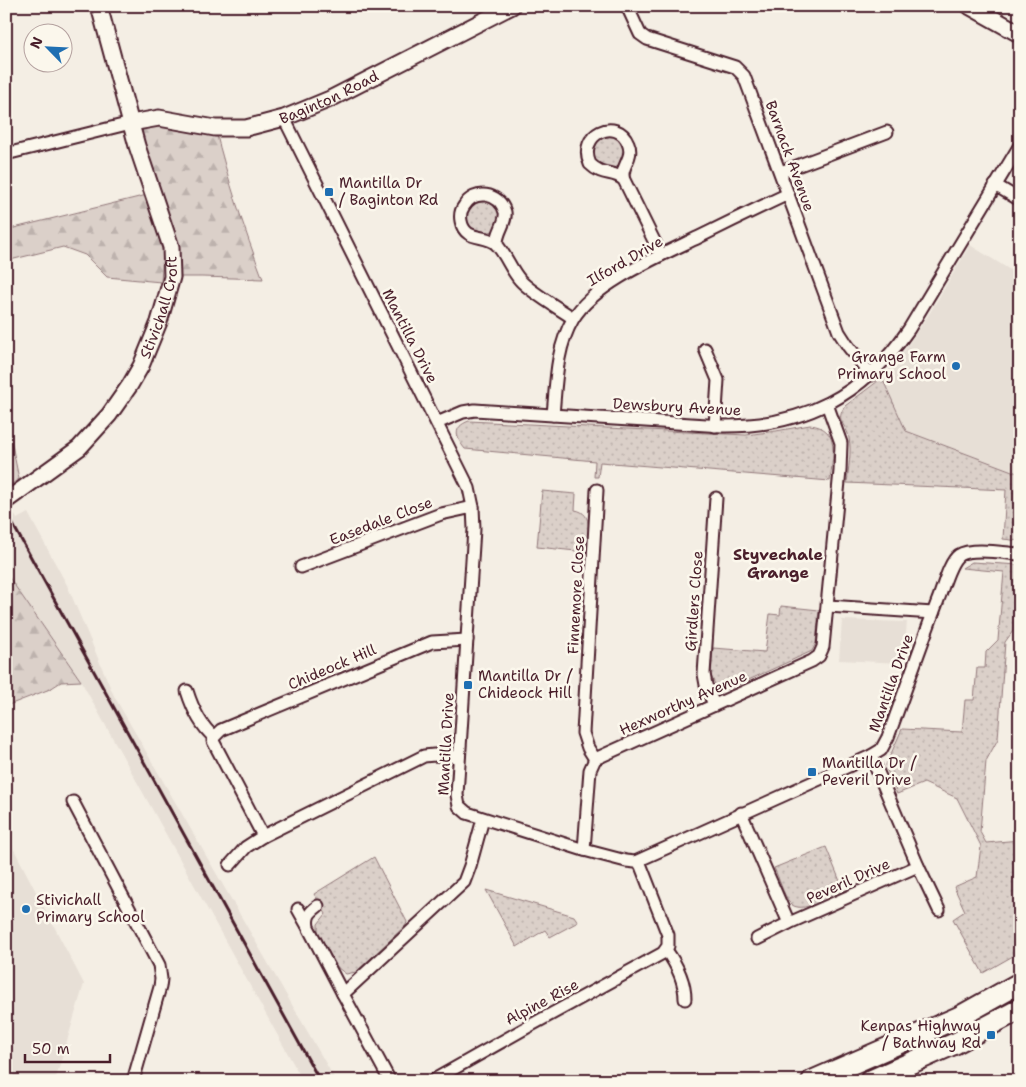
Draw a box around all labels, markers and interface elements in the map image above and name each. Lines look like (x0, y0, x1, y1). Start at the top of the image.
north arrow (22, 22, 72, 72)
text: N (26, 34, 47, 51)
street label: Baginton Road (276, 66, 382, 129)
street label: Barnack Avenue (761, 98, 819, 214)
place label: Mantilla Dr / Baginton Rd (339, 173, 439, 210)
marker: Mantilla Dr / Baginton Rd (323, 186, 335, 198)
street label: Ilford Drive (583, 231, 667, 291)
street label: Stivichall Croft (135, 256, 182, 362)
street label: Mantilla Drive (378, 285, 442, 387)
place label: Grange Farm Primary School (837, 347, 946, 384)
marker: Grange Farm Primary School (950, 360, 962, 372)
street label: Dewsbury Avenue (612, 394, 742, 420)
street label: Easedale Close (327, 492, 435, 550)
street label: Finnemore Close (563, 535, 589, 655)
district label: Styvechale Grange (733, 544, 824, 583)
street label: Girdlers Close (681, 550, 707, 652)
street label: Mantilla Drive (864, 631, 918, 735)
street label: Chideock Hill (285, 639, 380, 695)
place label: Mantilla Dr / Chideock Hill (478, 666, 574, 703)
street label: Hexworthy Avenue (616, 666, 750, 740)
marker: Mantilla Dr / Chideock Hill (462, 679, 474, 691)
street label: Mantilla Drive (433, 692, 459, 796)
place label: Mantilla Dr / Peveril Drive (822, 753, 918, 790)
marker: Mantilla Dr / Peveril Drive (806, 766, 818, 778)
street label: Peveril Drive (803, 854, 893, 908)
place label: Stivichall Primary School (36, 890, 145, 927)
marker: Stivichall Primary School (20, 903, 32, 915)
street label: Alpine Rise (502, 974, 582, 1030)
place label: Kenpas Highway / Bathway Rd (861, 1016, 981, 1053)
marker: Kenpas Highway / Bathway Rd (985, 1029, 997, 1041)
scale bar (25, 1032, 110, 1064)
text: 50 m (32, 1039, 70, 1059)

